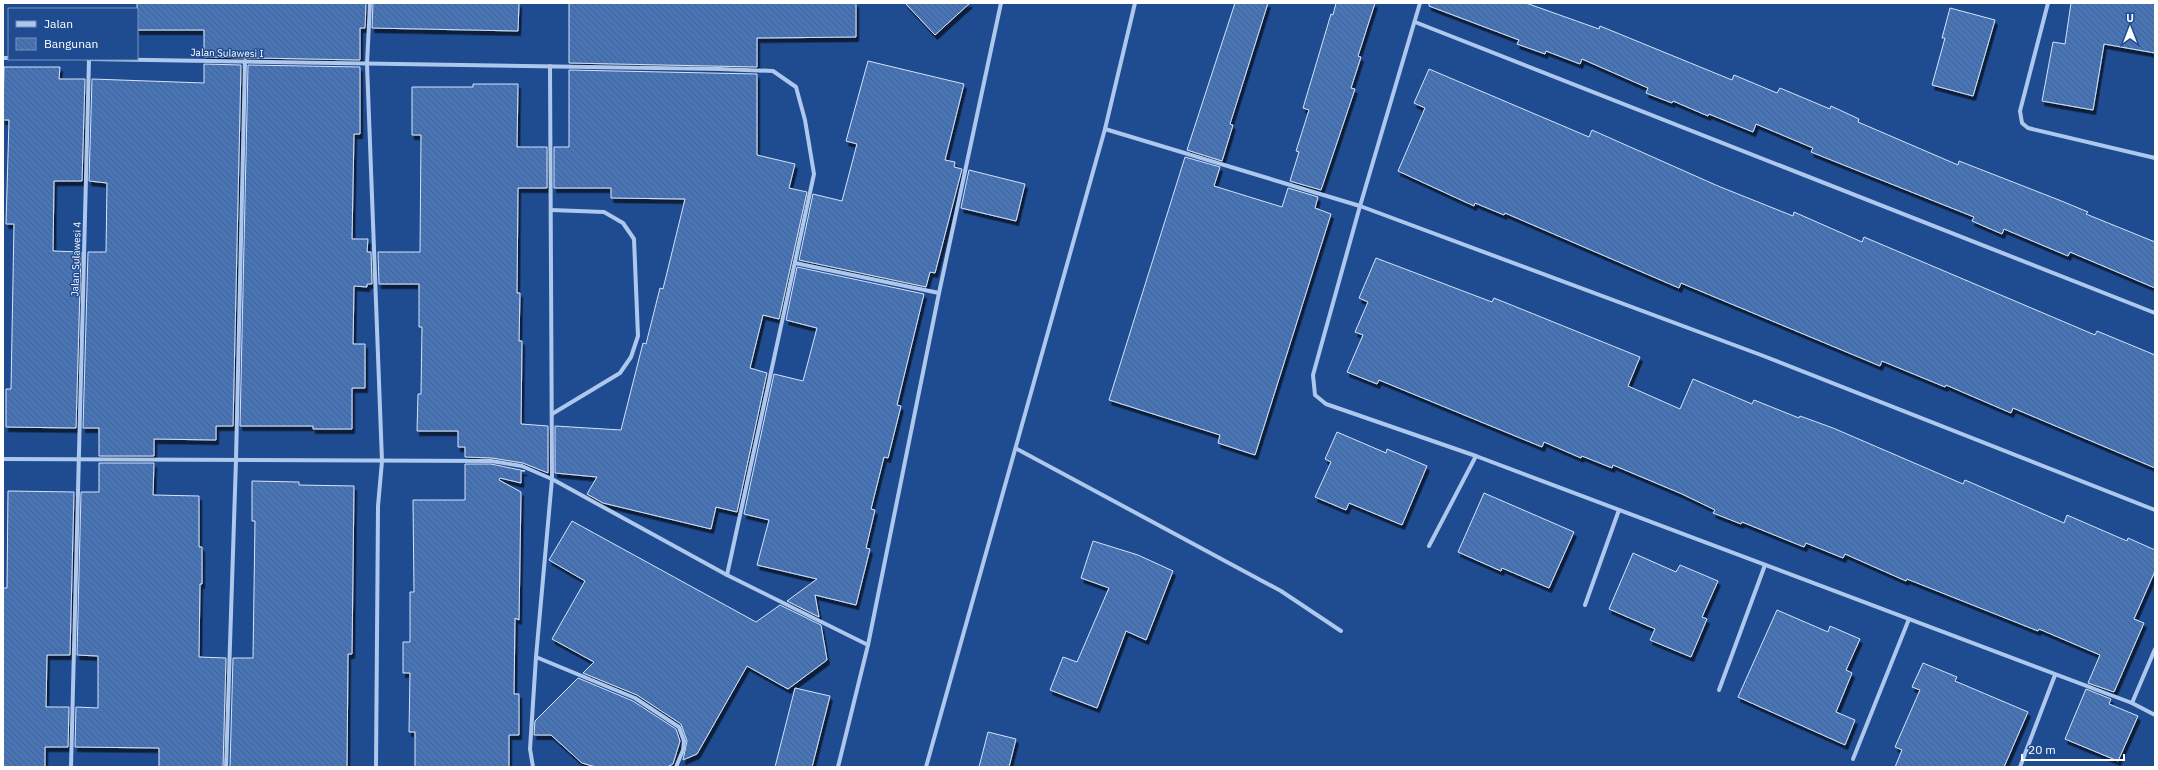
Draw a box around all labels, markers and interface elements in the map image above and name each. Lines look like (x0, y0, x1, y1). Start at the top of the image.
legend (8, 8, 138, 60)
north arrow (2110, 8, 2150, 48)
text: U (2126, 11, 2134, 25)
text: Jalan (44, 16, 73, 31)
text: Bangunan (44, 36, 98, 51)
street label: Jalan Sulawesi I (190, 46, 264, 60)
street label: Jalan Sulawesi 4 (68, 221, 84, 297)
scale bar (2022, 736, 2124, 762)
text: 20 m (2028, 742, 2056, 757)

